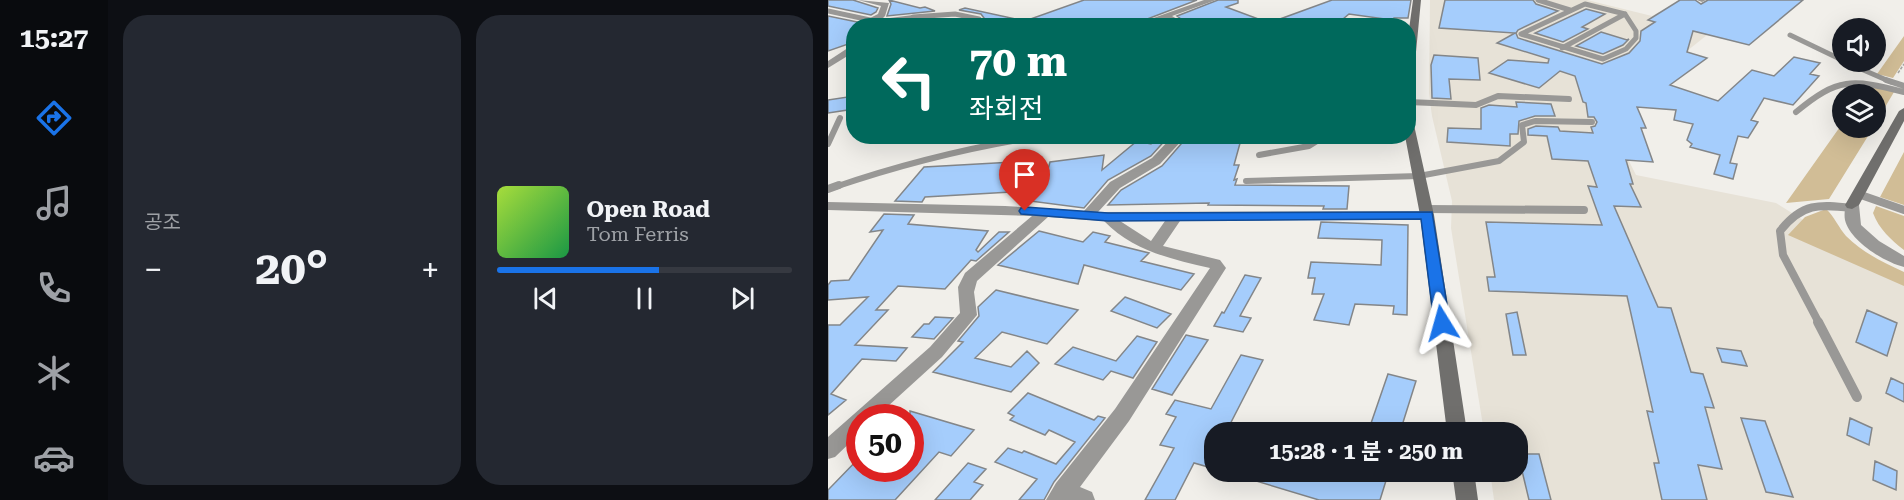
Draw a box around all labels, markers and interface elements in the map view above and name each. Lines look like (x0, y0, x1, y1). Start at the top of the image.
map controls (1832, 18, 1886, 138)
button: sound (1832, 18, 1886, 72)
text: 15:27 (20, 22, 88, 54)
text: 70 m (969, 37, 1067, 86)
icon: left (870, 42, 948, 120)
button: layers (1832, 84, 1886, 138)
text: 좌회전 (969, 93, 1044, 125)
icon: directions (33, 97, 75, 139)
pin (999, 149, 1050, 211)
icon: arrive (1008, 158, 1041, 191)
icon: music (33, 182, 75, 224)
text: Open Road (587, 197, 710, 222)
text: 공조 (144, 210, 181, 234)
text: Tom Ferris (587, 222, 689, 246)
text: 20° (255, 242, 328, 295)
text: − (144, 250, 162, 289)
text: + (421, 250, 440, 289)
icon: phone (33, 267, 75, 309)
icon: previous (529, 282, 562, 315)
icon: pause (628, 282, 661, 315)
icon: next (726, 282, 759, 315)
position arrow (1410, 291, 1474, 355)
icon: climate (33, 352, 75, 394)
speed limit sign: 50 (846, 404, 924, 482)
icon: car (33, 437, 75, 479)
text: 15:28 · 1 분 · 250 m (1269, 439, 1463, 464)

